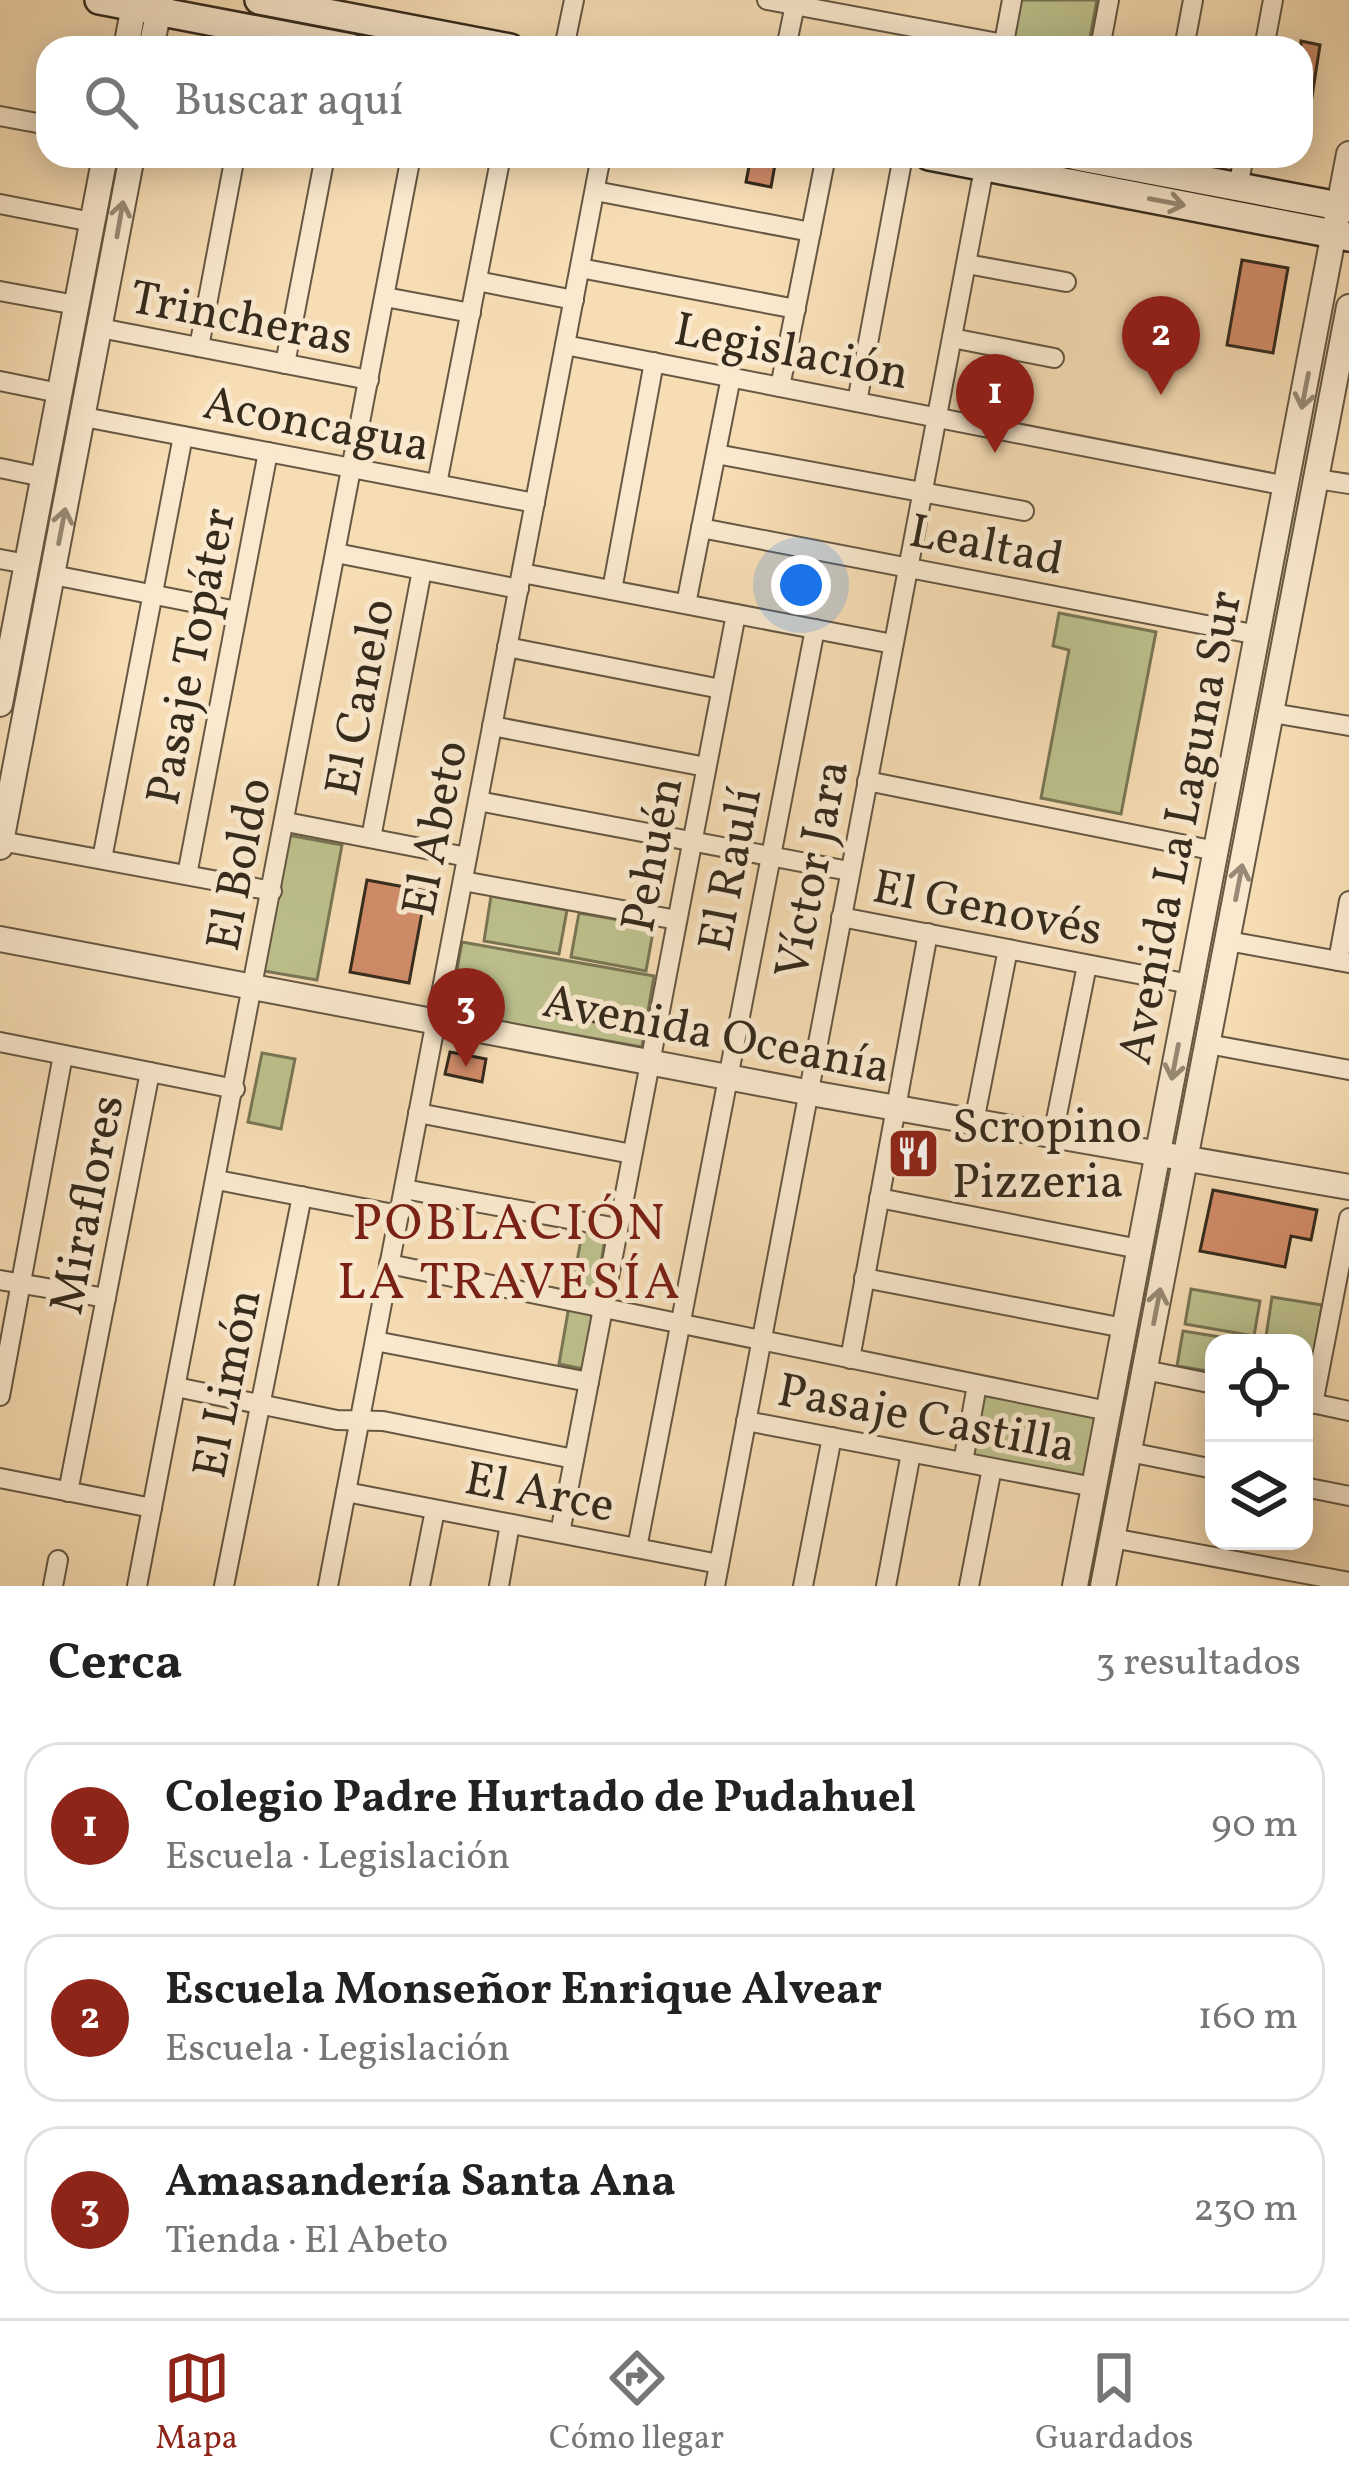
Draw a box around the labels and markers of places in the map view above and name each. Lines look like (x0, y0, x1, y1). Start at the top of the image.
pin: 2 (1122, 296, 1200, 395)
pin: 1 (956, 354, 1034, 453)
pin: 3 (427, 968, 505, 1067)
place label: Scropino Pizzeria (952, 1096, 1142, 1218)
restaurant icon: Scropino Pizzeria (885, 1125, 941, 1181)

